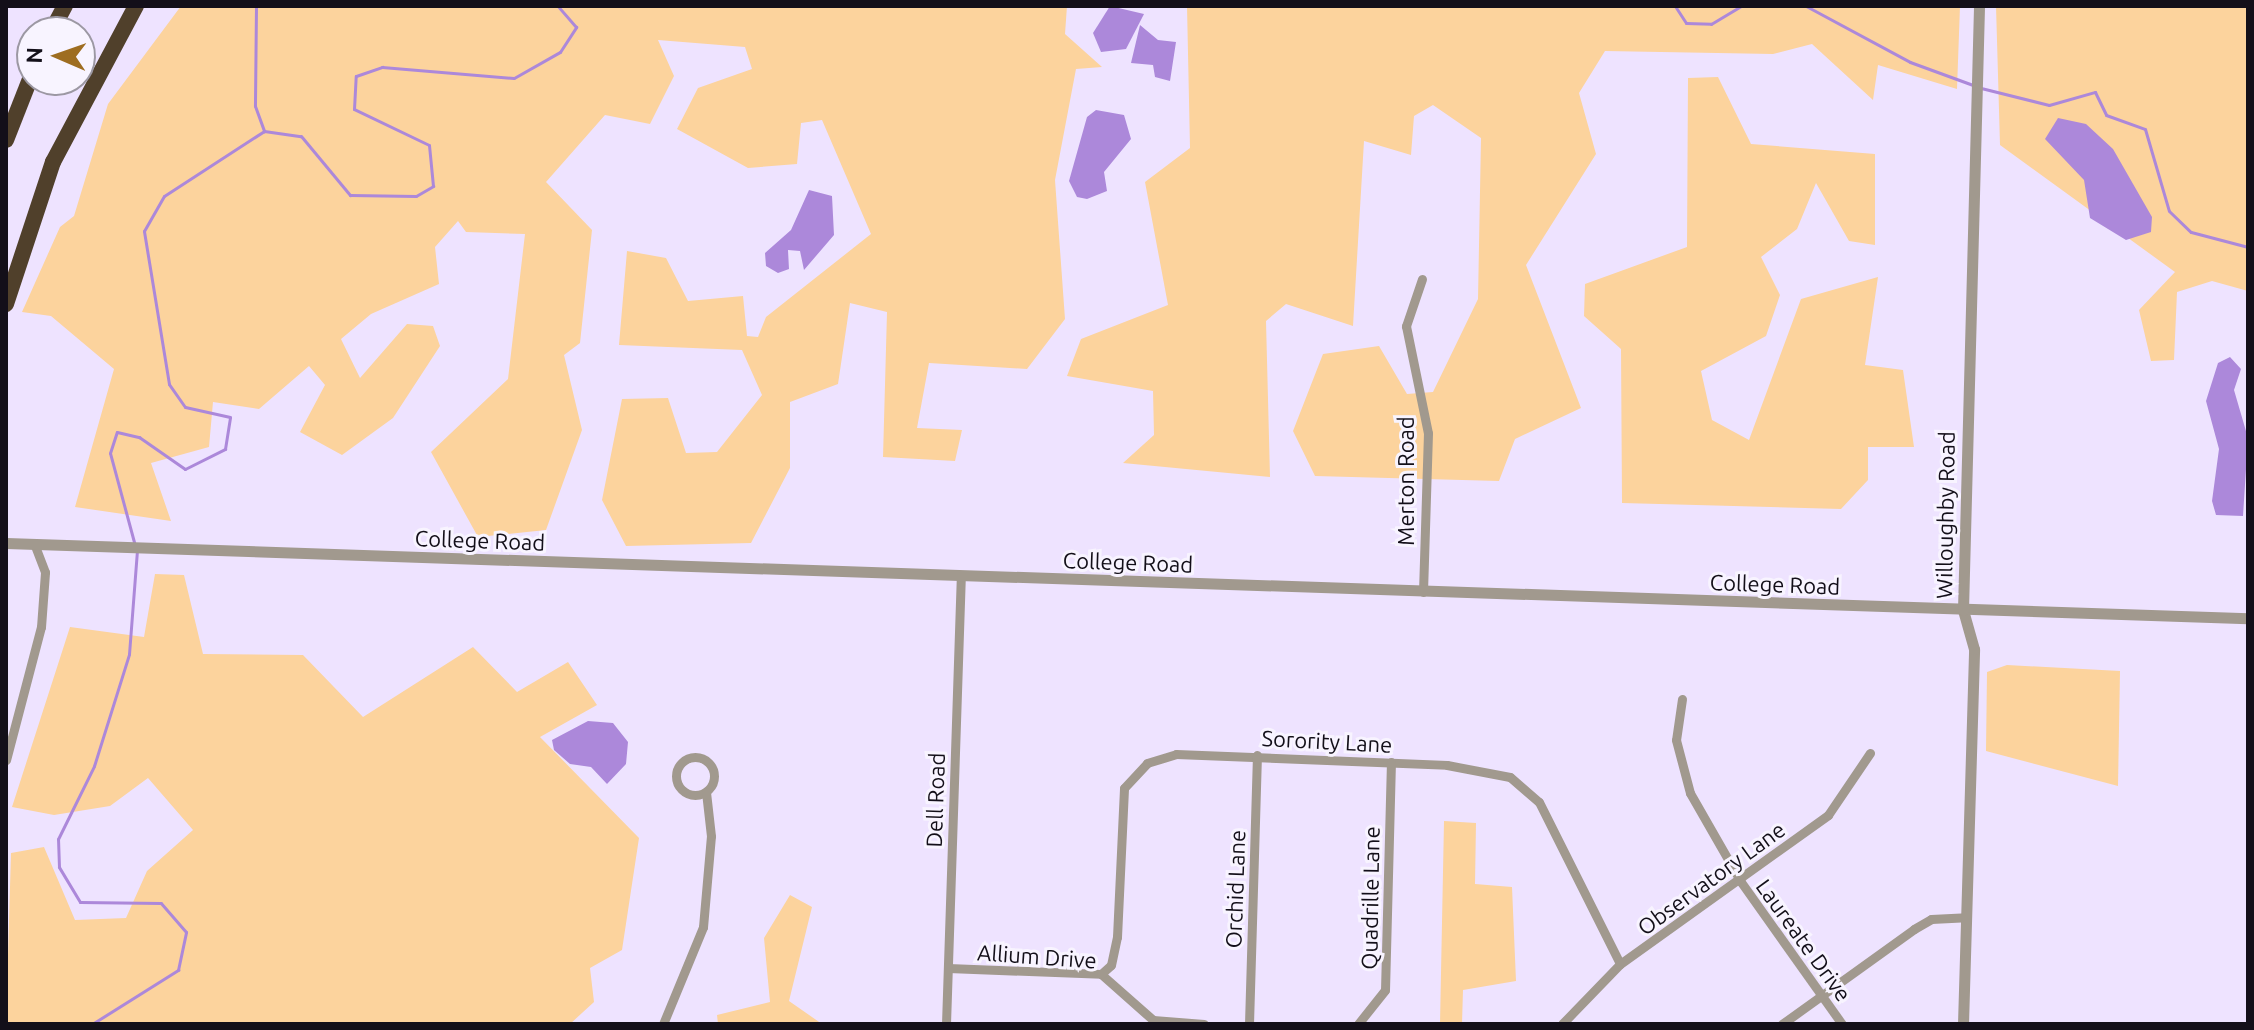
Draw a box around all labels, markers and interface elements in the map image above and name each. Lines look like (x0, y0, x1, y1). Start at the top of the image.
north arrow (16, 16, 96, 96)
text: N (21, 47, 46, 64)
street label: Merton Road (1393, 416, 1419, 546)
street label: Willoughby Road (1930, 431, 1960, 599)
street label: College Road (414, 525, 546, 555)
street label: College Road (1062, 547, 1194, 577)
street label: College Road (1709, 569, 1841, 599)
street label: Sorority Lane (1261, 724, 1393, 758)
street label: Dell Road (920, 752, 950, 848)
street label: Observatory Lane (1632, 816, 1790, 940)
street label: Quadrille Lane (1356, 826, 1384, 970)
street label: Orchid Lane (1220, 829, 1250, 949)
street label: Laureate Drive (1751, 874, 1857, 1006)
street label: Allium Drive (976, 939, 1098, 973)

